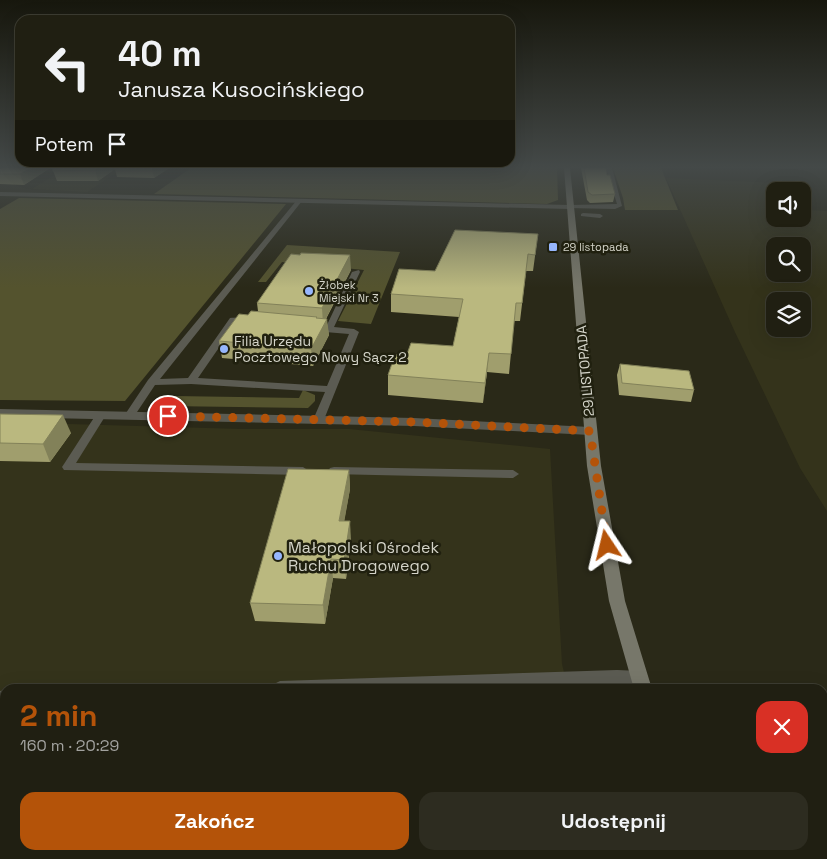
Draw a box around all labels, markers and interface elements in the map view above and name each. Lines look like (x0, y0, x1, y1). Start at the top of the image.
text: 40 m (118, 32, 202, 76)
icon: left (35, 35, 100, 100)
text: Janusza Kusocińskiego (118, 75, 365, 103)
icon: arrive (103, 130, 131, 158)
text: Potem (35, 132, 93, 157)
map controls (766, 182, 811, 337)
button: sound (766, 182, 811, 227)
button: search (766, 237, 811, 282)
place label: 29 listopada (563, 240, 629, 254)
marker: 29 listopada (547, 241, 559, 253)
place label: Żłobek Miejski Nr 3 (319, 278, 379, 305)
marker: Żłobek Miejski Nr 3 (303, 285, 315, 297)
button: layers (766, 292, 811, 337)
street label: 29 LISTOPADA (572, 325, 598, 417)
place label: Filia Urzędu Pocztowego Nowy Sącz 2 (234, 332, 407, 366)
marker: Filia Urzędu Pocztowego Nowy Sącz 2 (218, 343, 230, 355)
pin (147, 395, 189, 437)
icon: arrive (154, 402, 182, 430)
position arrow (580, 518, 632, 570)
place label: Małopolski Ośrodek Ruchu Drogowego (288, 537, 439, 576)
marker: Małopolski Ośrodek Ruchu Drogowego (272, 550, 284, 562)
text: 2 min (20, 696, 98, 735)
button: close (756, 701, 808, 753)
text: 160 m · 20:29 (20, 735, 119, 756)
button: Zakończ (20, 792, 409, 850)
button: Udostępnij (419, 792, 808, 850)

